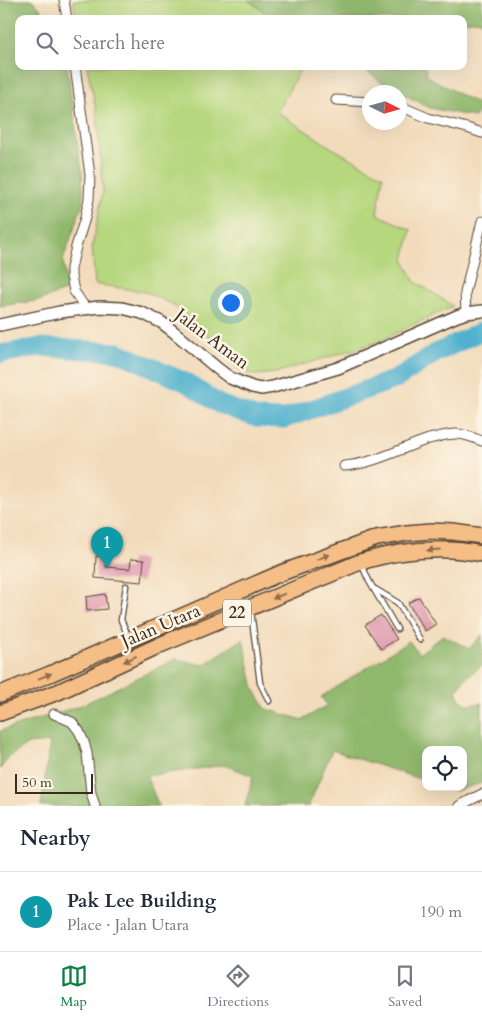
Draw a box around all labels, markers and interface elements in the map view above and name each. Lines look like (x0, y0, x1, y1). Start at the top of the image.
search box (15, 15, 467, 70)
icon: search (33, 29, 61, 57)
text: Search here (73, 30, 165, 56)
north arrow (362, 85, 407, 130)
your location (218, 290, 244, 316)
street label: Jalan Aman (167, 301, 255, 376)
pin: 1 (91, 527, 123, 568)
one-way arrow (425, 547, 441, 555)
one-way arrow (316, 553, 331, 560)
one-way arrow (272, 592, 286, 600)
street label: Jalan Utara (115, 598, 205, 655)
road number: 22 (223, 600, 251, 626)
one-way arrow (123, 656, 137, 664)
one-way arrow (38, 672, 53, 680)
map controls (422, 746, 467, 791)
button: locate (422, 746, 467, 791)
scale bar (15, 771, 92, 794)
text: 50 m (22, 773, 52, 792)
text: Nearby (20, 824, 91, 853)
text: Pak Lee Building (67, 888, 216, 914)
text: 1 (32, 901, 40, 923)
text: 190 m (420, 901, 462, 923)
text: Place · Jalan Utara (67, 914, 189, 936)
tab: Map (60, 962, 88, 1011)
tab: Directions (207, 962, 269, 1011)
tab: Saved (388, 962, 422, 1011)

